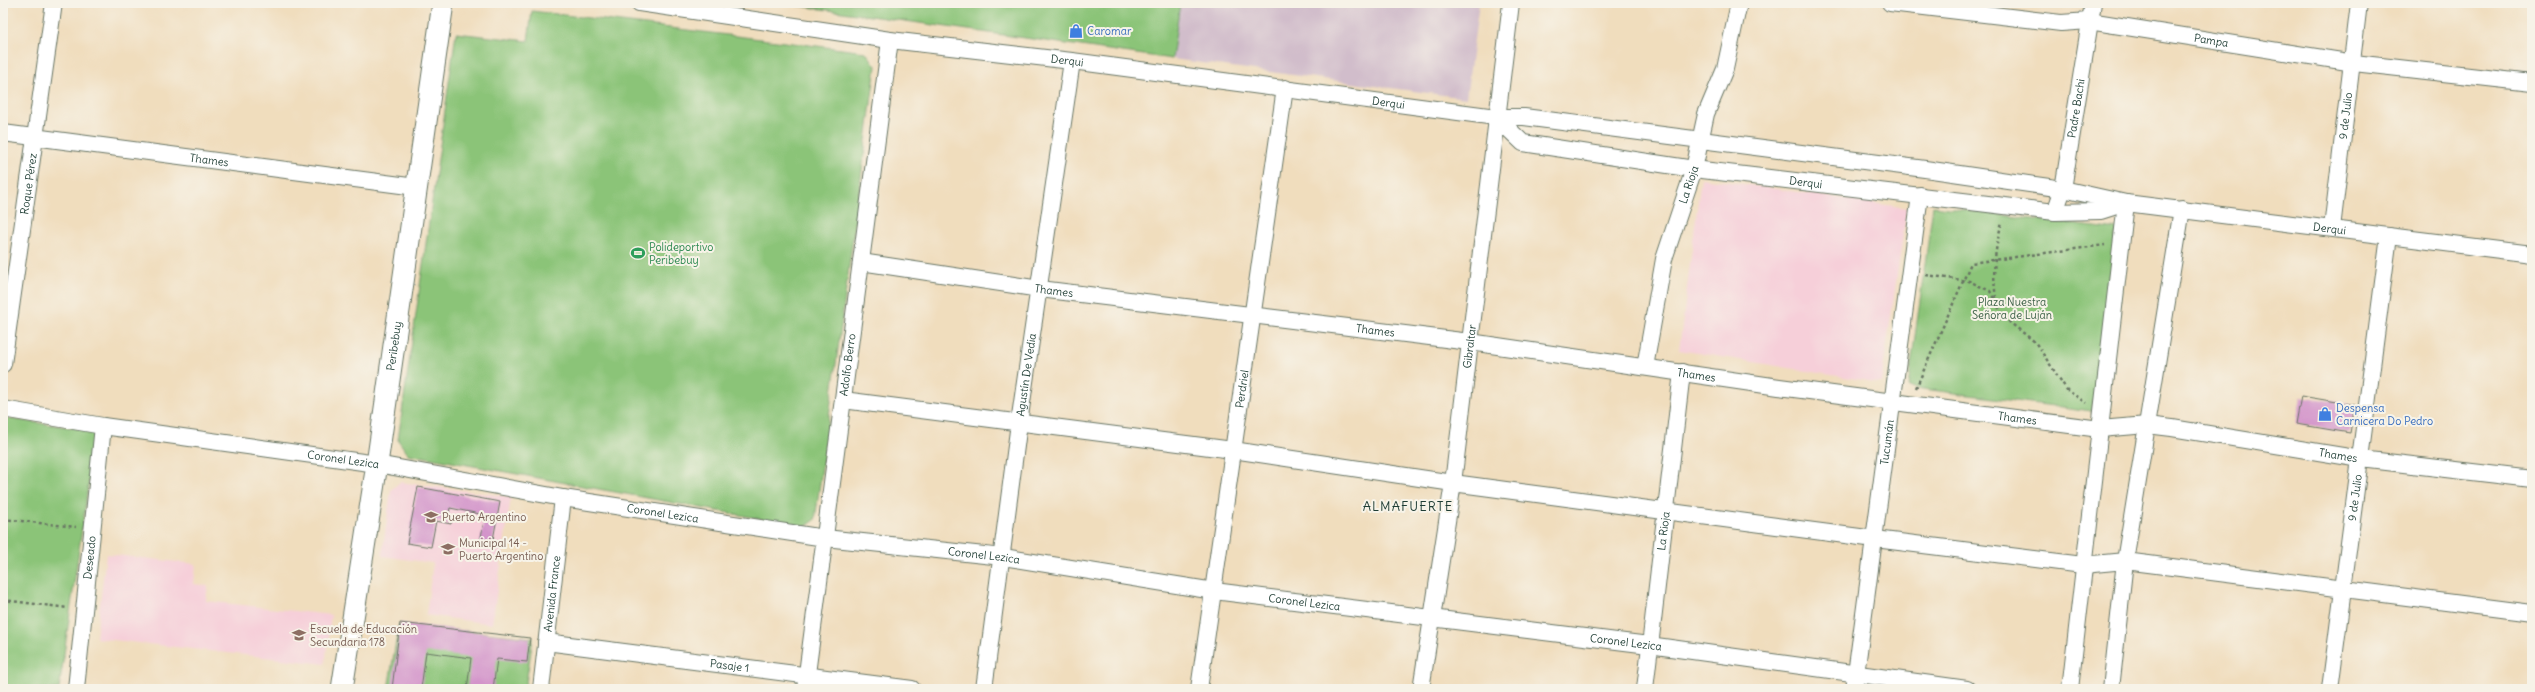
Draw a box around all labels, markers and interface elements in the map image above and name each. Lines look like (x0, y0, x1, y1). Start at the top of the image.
shop icon: Caromar (1068, 23, 1084, 39)
place label: Caromar (1087, 24, 1132, 38)
street label: Pampa (2193, 31, 2230, 50)
street label: Derqui (1050, 52, 1084, 69)
street label: Padre Bachi (2064, 78, 2088, 139)
street label: 9 de Julio (2336, 92, 2355, 140)
street label: Derqui (1371, 94, 1406, 112)
street label: Thames (189, 150, 229, 169)
street label: Roque Pérez (17, 152, 40, 215)
street label: La Rioja (1676, 164, 1702, 205)
street label: Derqui (1788, 173, 1823, 191)
street label: Derqui (2312, 220, 2347, 238)
place label: Polideportivo Peribebuy (649, 240, 713, 267)
sports icon: Polideportivo Peribebuy (630, 245, 646, 261)
street label: Thames (1033, 281, 1074, 300)
park label: Plaza Nuestra Señora de Luján (1972, 295, 2052, 322)
street label: Peribebuy (383, 320, 404, 372)
street label: Thames (1355, 321, 1396, 340)
street label: Gibraltar (1460, 323, 1479, 369)
street label: Agustín De Vedia (1013, 332, 1039, 417)
street label: Adolfo Berro (836, 333, 858, 397)
street label: Thames (1676, 365, 1717, 385)
street label: Perdriel (1232, 369, 1252, 409)
place label: Despensa Carnicera Do Pedro (2336, 401, 2433, 428)
shop icon: Despensa Carnicera Do Pedro (2317, 406, 2333, 422)
street label: Thames (1997, 409, 2038, 428)
street label: Tucumán (1877, 419, 1897, 466)
street label: Thames (2318, 445, 2359, 465)
street label: Coronel Lezica (306, 447, 380, 471)
street label: 9 de Julio (2345, 473, 2365, 522)
district label: ALMAFUERTE (1363, 498, 1453, 515)
street label: Coronel Lezica (626, 501, 700, 526)
school or university icon: Puerto Argentino (423, 509, 439, 525)
place label: Puerto Argentino (442, 510, 526, 524)
street label: La Rioja (1654, 511, 1673, 551)
street label: Deseado (80, 535, 99, 580)
place label: Municipal 14 - Puerto Argentino (459, 536, 543, 563)
school or university icon: Municipal 14 - Puerto Argentino (440, 541, 456, 557)
street label: Coronel Lezica (947, 544, 1021, 567)
street label: Avenida France (541, 555, 563, 633)
street label: Coronel Lezica (1268, 591, 1341, 614)
place label: Escuela de Educación Secundaria 178 (310, 622, 417, 649)
school or university icon: Escuela de Educación Secundaria 178 (291, 627, 307, 643)
street label: Coronel Lezica (1589, 631, 1663, 654)
street label: Pasaje 1 (709, 656, 750, 675)

